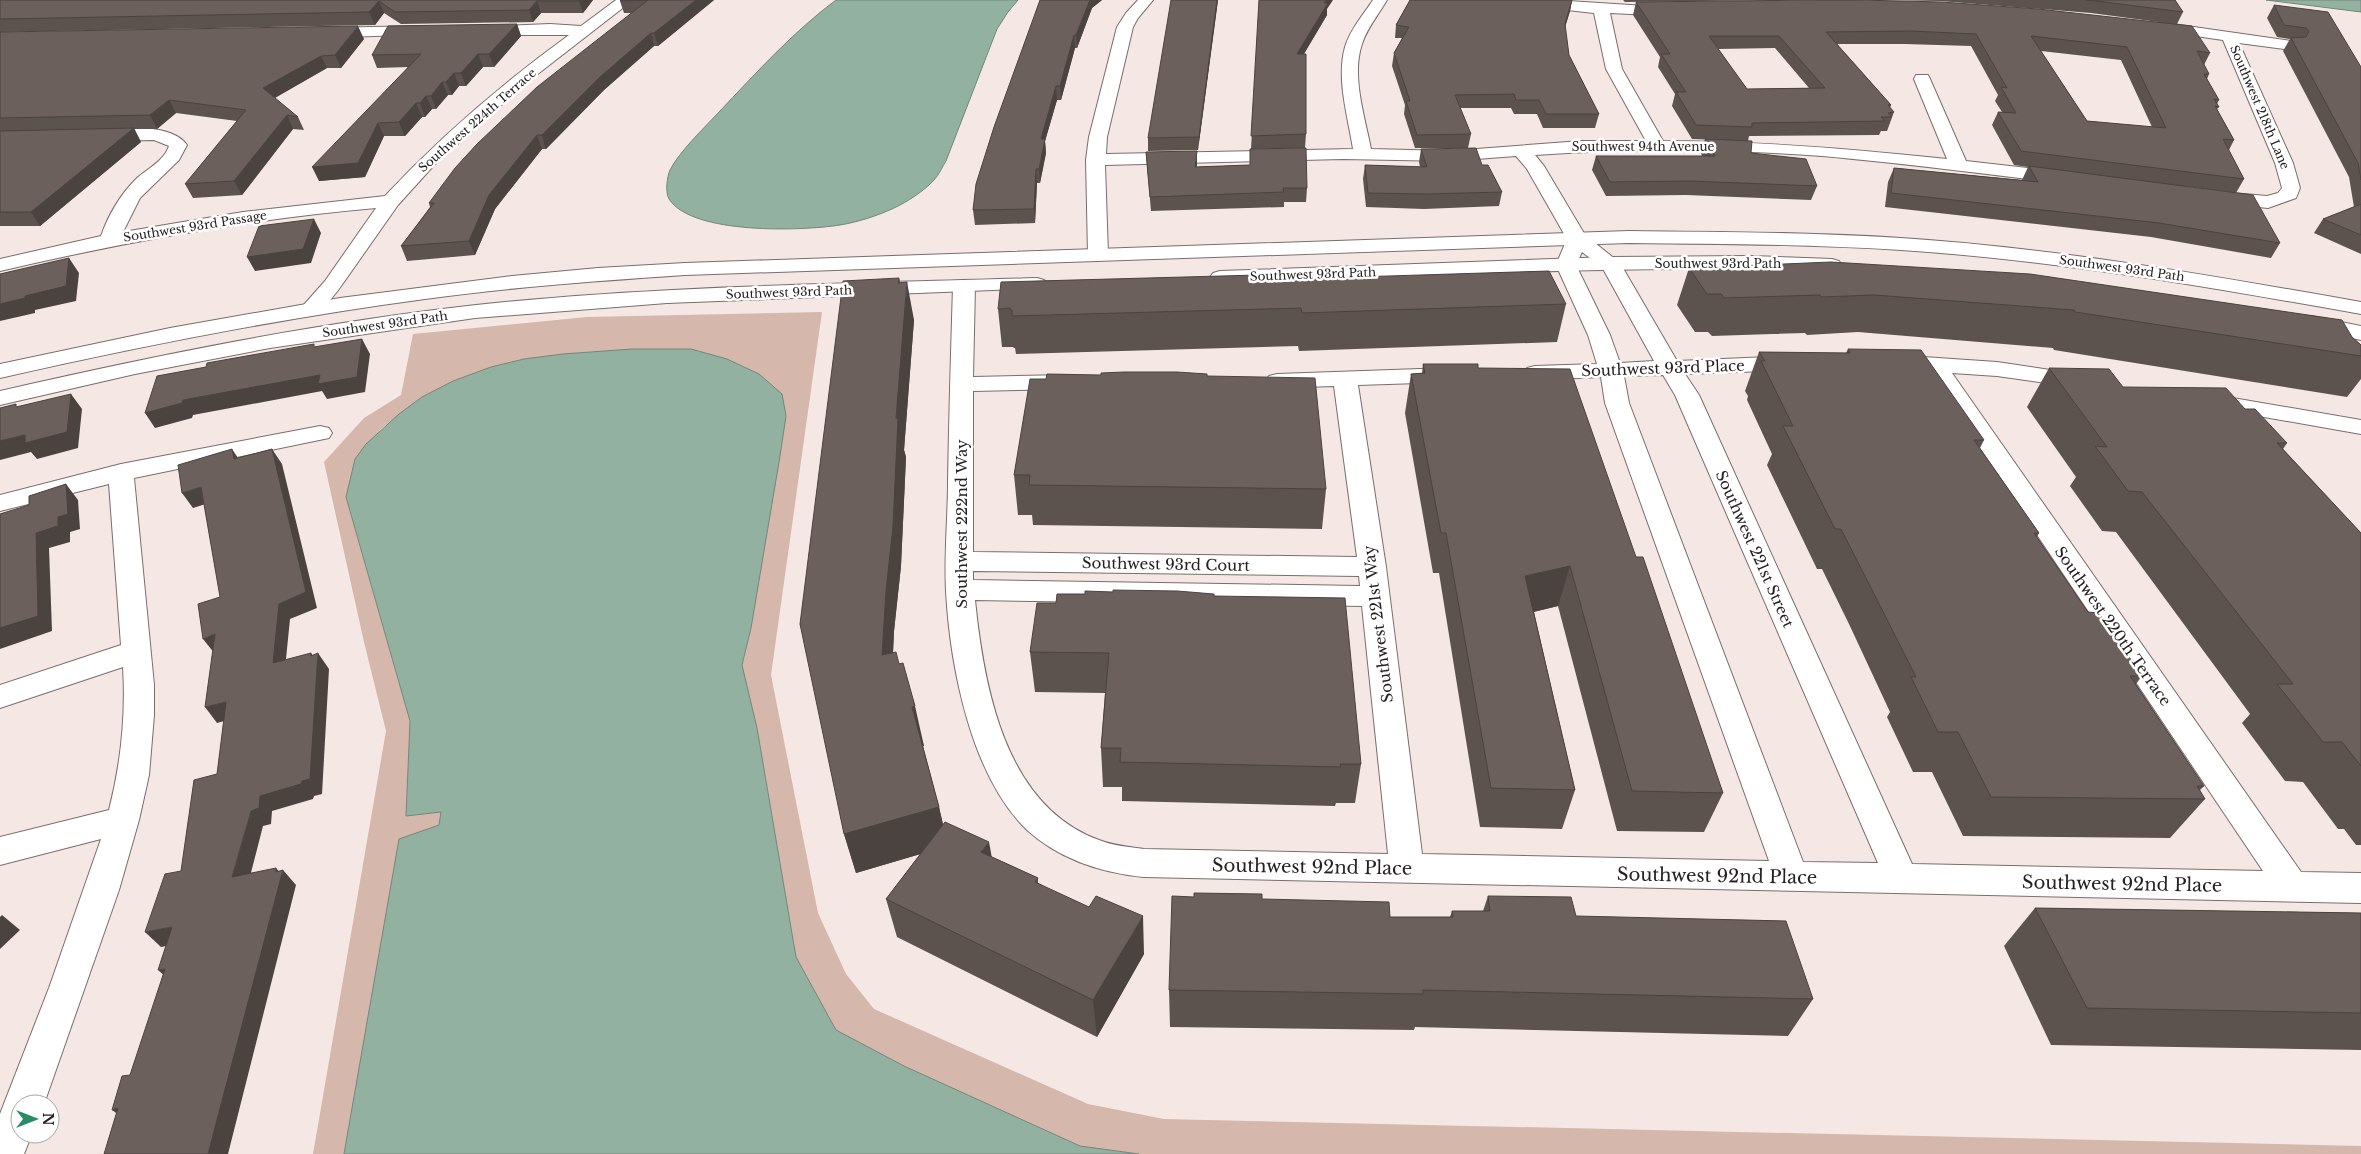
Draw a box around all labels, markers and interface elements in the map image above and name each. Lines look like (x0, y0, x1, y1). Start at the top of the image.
street label: Southwest 218th Lane (2227, 43, 2293, 171)
street label: Southwest 224th Terrace (415, 65, 539, 175)
street label: Southwest 94th Avenue (1572, 139, 1714, 154)
street label: Southwest 93rd Passage (122, 207, 268, 245)
street label: Southwest 93rd Path (2058, 252, 2186, 284)
street label: Southwest 93rd Path (1655, 256, 1781, 271)
street label: Southwest 93rd Path (1250, 264, 1376, 284)
street label: Southwest 93rd Path (726, 282, 852, 302)
street label: Southwest 93rd Path (321, 308, 449, 340)
street label: Southwest 93rd Place (1581, 356, 1745, 380)
street label: Southwest 222nd Way (952, 439, 971, 608)
street label: Southwest 221st Street (1712, 467, 1798, 631)
street label: Southwest 220th Terrace (2051, 543, 2175, 709)
street label: Southwest 221st Way (1359, 544, 1397, 704)
street label: Southwest 93rd Court (1082, 553, 1251, 575)
street label: Southwest 92nd Place (1212, 854, 1412, 880)
street label: Southwest 92nd Place (1617, 863, 1817, 889)
street label: Southwest 92nd Place (2022, 871, 2222, 897)
north arrow (10, 1094, 60, 1144)
text: N (39, 1112, 57, 1126)

